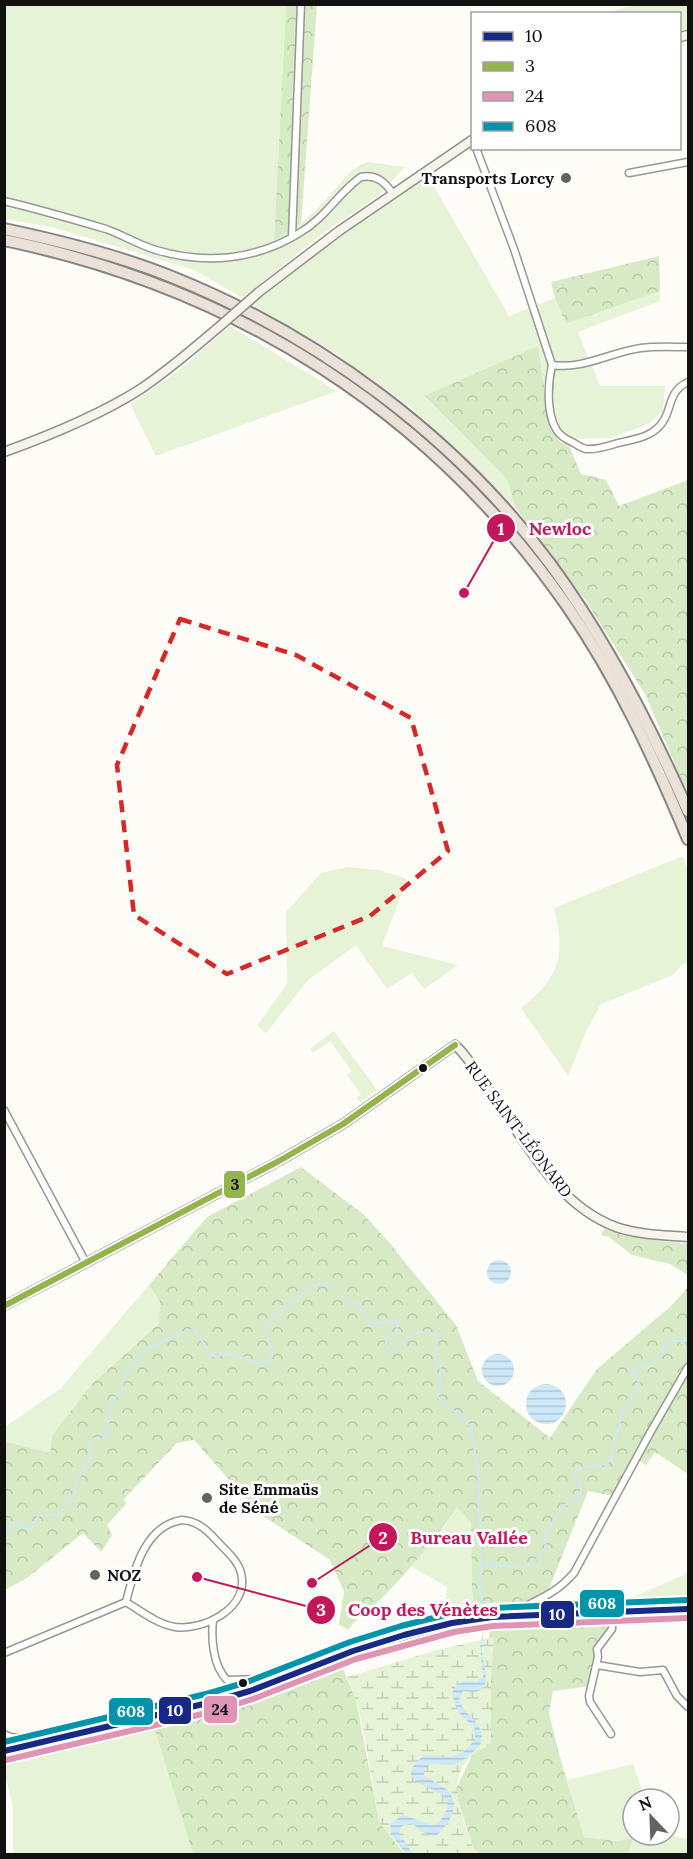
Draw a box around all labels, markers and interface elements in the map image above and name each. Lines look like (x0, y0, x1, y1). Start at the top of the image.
legend (471, 12, 681, 150)
text: 10 (525, 24, 543, 47)
text: 3 (525, 54, 535, 77)
text: 24 (525, 84, 544, 107)
text: 608 (525, 114, 557, 137)
place label: Transports Lorcy (421, 168, 554, 188)
marker: Transports Lorcy (559, 171, 573, 185)
callout: Newloc (486, 510, 603, 546)
text: 1 (497, 517, 505, 540)
text: Newloc (529, 517, 592, 540)
street label: RUE SAINT-LÉONARD (461, 1057, 577, 1201)
unlabelled marker (417, 1062, 429, 1074)
line badge: 3 (223, 1170, 246, 1199)
text: 3 (231, 1174, 240, 1194)
place label: Site Emmaüs de Séné (219, 1479, 319, 1517)
marker: Site Emmaüs de Séné (200, 1491, 214, 1505)
callout: Bureau Vallée (368, 1519, 540, 1555)
text: 2 (378, 1526, 388, 1549)
text: Bureau Vallée (410, 1526, 528, 1549)
place label: NOZ (107, 1565, 141, 1585)
marker: NOZ (88, 1568, 102, 1582)
line badge: 608 (579, 1589, 625, 1618)
callout: Coop des Vénètes (306, 1592, 510, 1628)
text: 608 (588, 1593, 616, 1613)
text: 3 (316, 1598, 326, 1621)
text: Coop des Vénètes (348, 1598, 498, 1621)
line badge: 10 (540, 1600, 575, 1629)
text: 10 (549, 1604, 565, 1624)
unlabelled marker (237, 1677, 249, 1689)
line badge: 24 (203, 1695, 238, 1724)
line badge: 10 (158, 1696, 192, 1725)
line badge: 608 (108, 1697, 154, 1726)
text: 24 (211, 1699, 229, 1719)
text: 10 (167, 1700, 183, 1720)
text: 608 (117, 1701, 145, 1721)
north arrow (621, 1787, 681, 1847)
text: N (636, 1792, 655, 1815)

